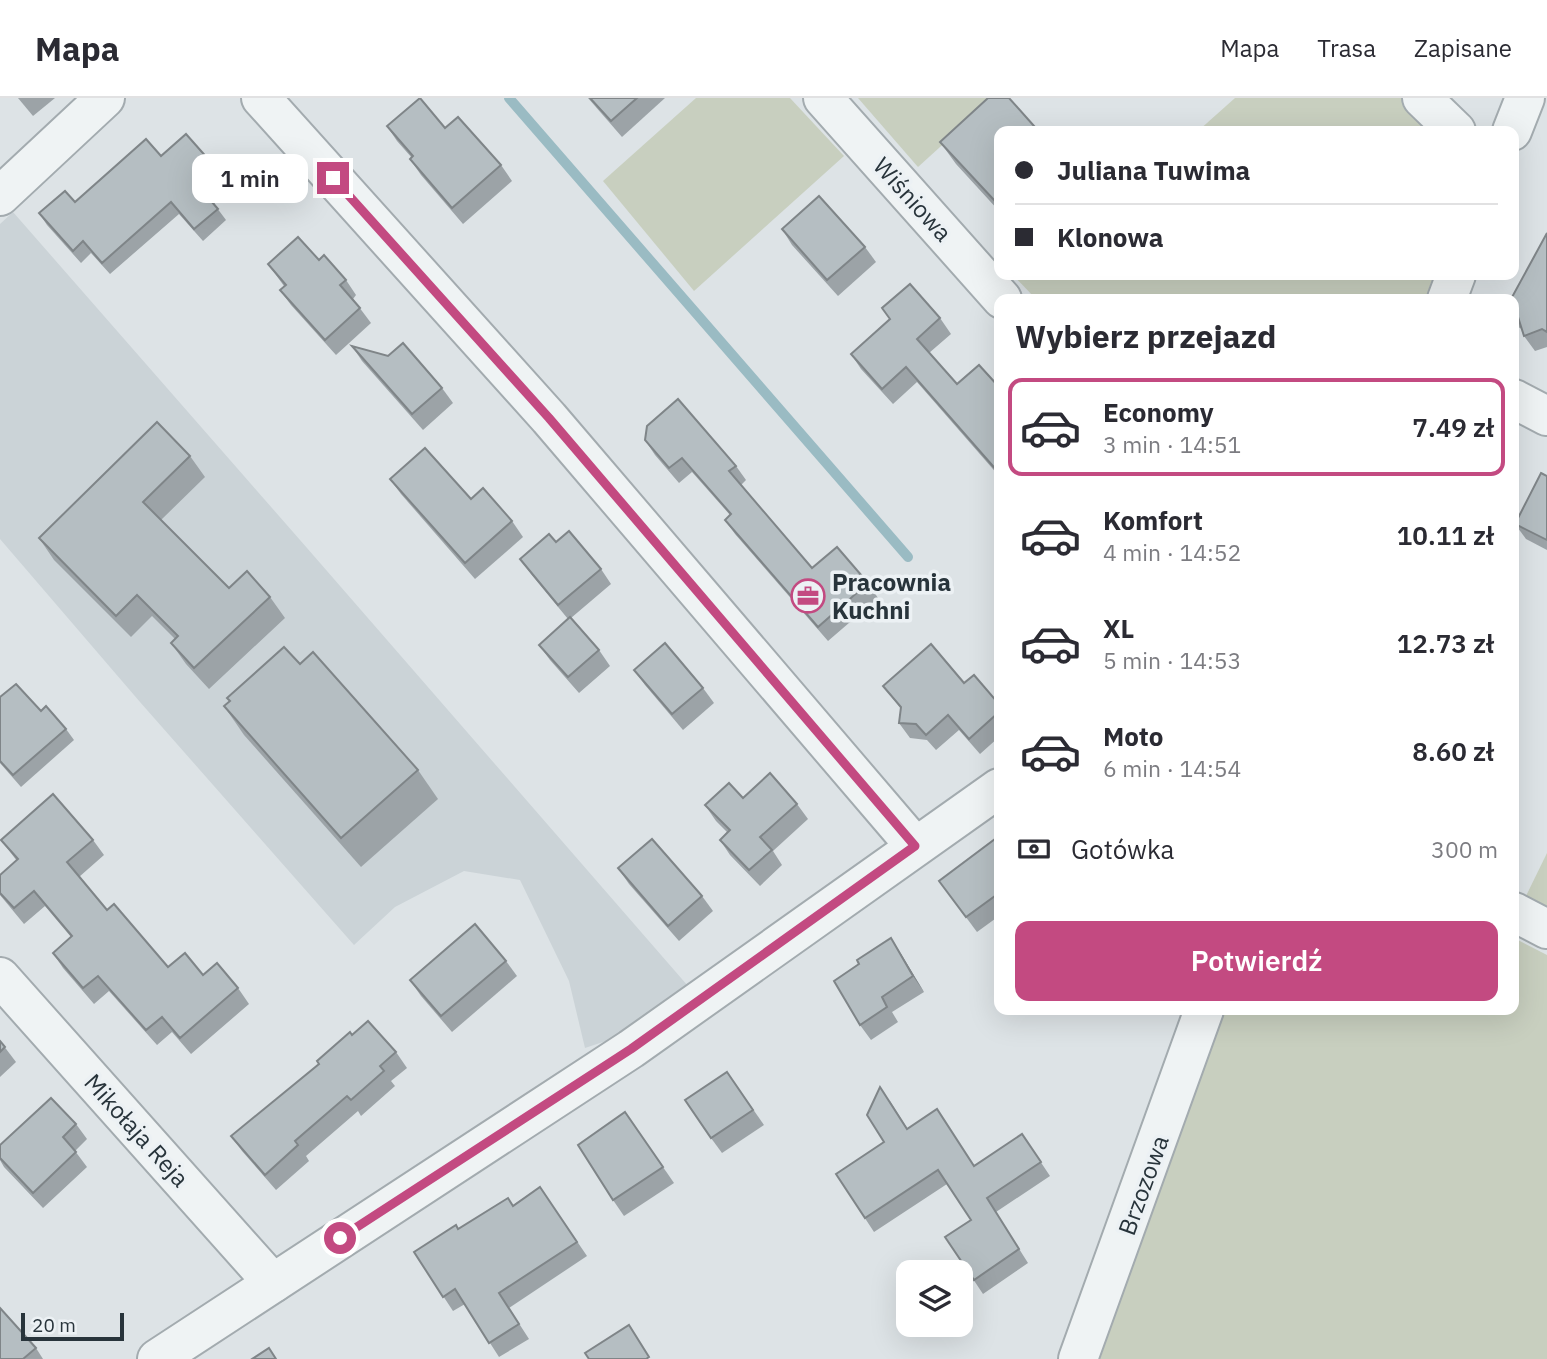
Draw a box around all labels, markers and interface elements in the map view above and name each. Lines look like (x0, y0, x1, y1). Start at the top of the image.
text: Mapa (35, 27, 120, 70)
text: Mapa (1220, 32, 1279, 64)
text: Trasa (1317, 32, 1376, 64)
text: Zapisane (1414, 32, 1512, 64)
street label: Wiśniowa (867, 150, 959, 248)
text: Juliana Tuwima (1057, 153, 1250, 187)
callout: 1 min (193, 154, 308, 202)
route end (317, 162, 349, 194)
text: 1 min (220, 163, 280, 193)
text: Klonowa (1057, 220, 1164, 254)
text: Wybierz przejazd (1015, 315, 1277, 357)
text: Economy (1103, 395, 1214, 429)
icon: car (1019, 396, 1082, 459)
text: 7.49 zł (1412, 410, 1494, 444)
text: 3 min · 14:51 (1103, 429, 1241, 459)
text: Komfort (1103, 503, 1203, 537)
icon: car (1019, 504, 1082, 567)
text: 10.11 zł (1397, 518, 1494, 552)
text: 4 min · 14:52 (1103, 537, 1241, 567)
place label: Pracownia Kuchni (832, 566, 951, 626)
office icon: Pracownia Kuchni (789, 577, 827, 615)
text: XL (1103, 611, 1134, 645)
icon: car (1019, 612, 1082, 675)
text: 12.73 zł (1397, 626, 1494, 660)
text: 5 min · 14:53 (1103, 645, 1241, 675)
text: Moto (1103, 719, 1163, 753)
icon: car (1019, 720, 1082, 783)
text: 8.60 zł (1412, 734, 1494, 768)
text: 6 min · 14:54 (1103, 753, 1241, 783)
icon: cash (1015, 830, 1053, 868)
text: Gotówka (1071, 832, 1175, 866)
text: 300 m (1431, 834, 1498, 864)
button: Potwierdź (1015, 921, 1498, 1001)
street label: Mikołaja Reja (78, 1066, 197, 1194)
street label: Brzozowa (1110, 1131, 1176, 1239)
route start (324, 1222, 356, 1254)
map controls (896, 1260, 973, 1337)
button: layers (896, 1260, 973, 1337)
scale bar (21, 1310, 124, 1342)
text: 20 m (32, 1313, 76, 1337)

